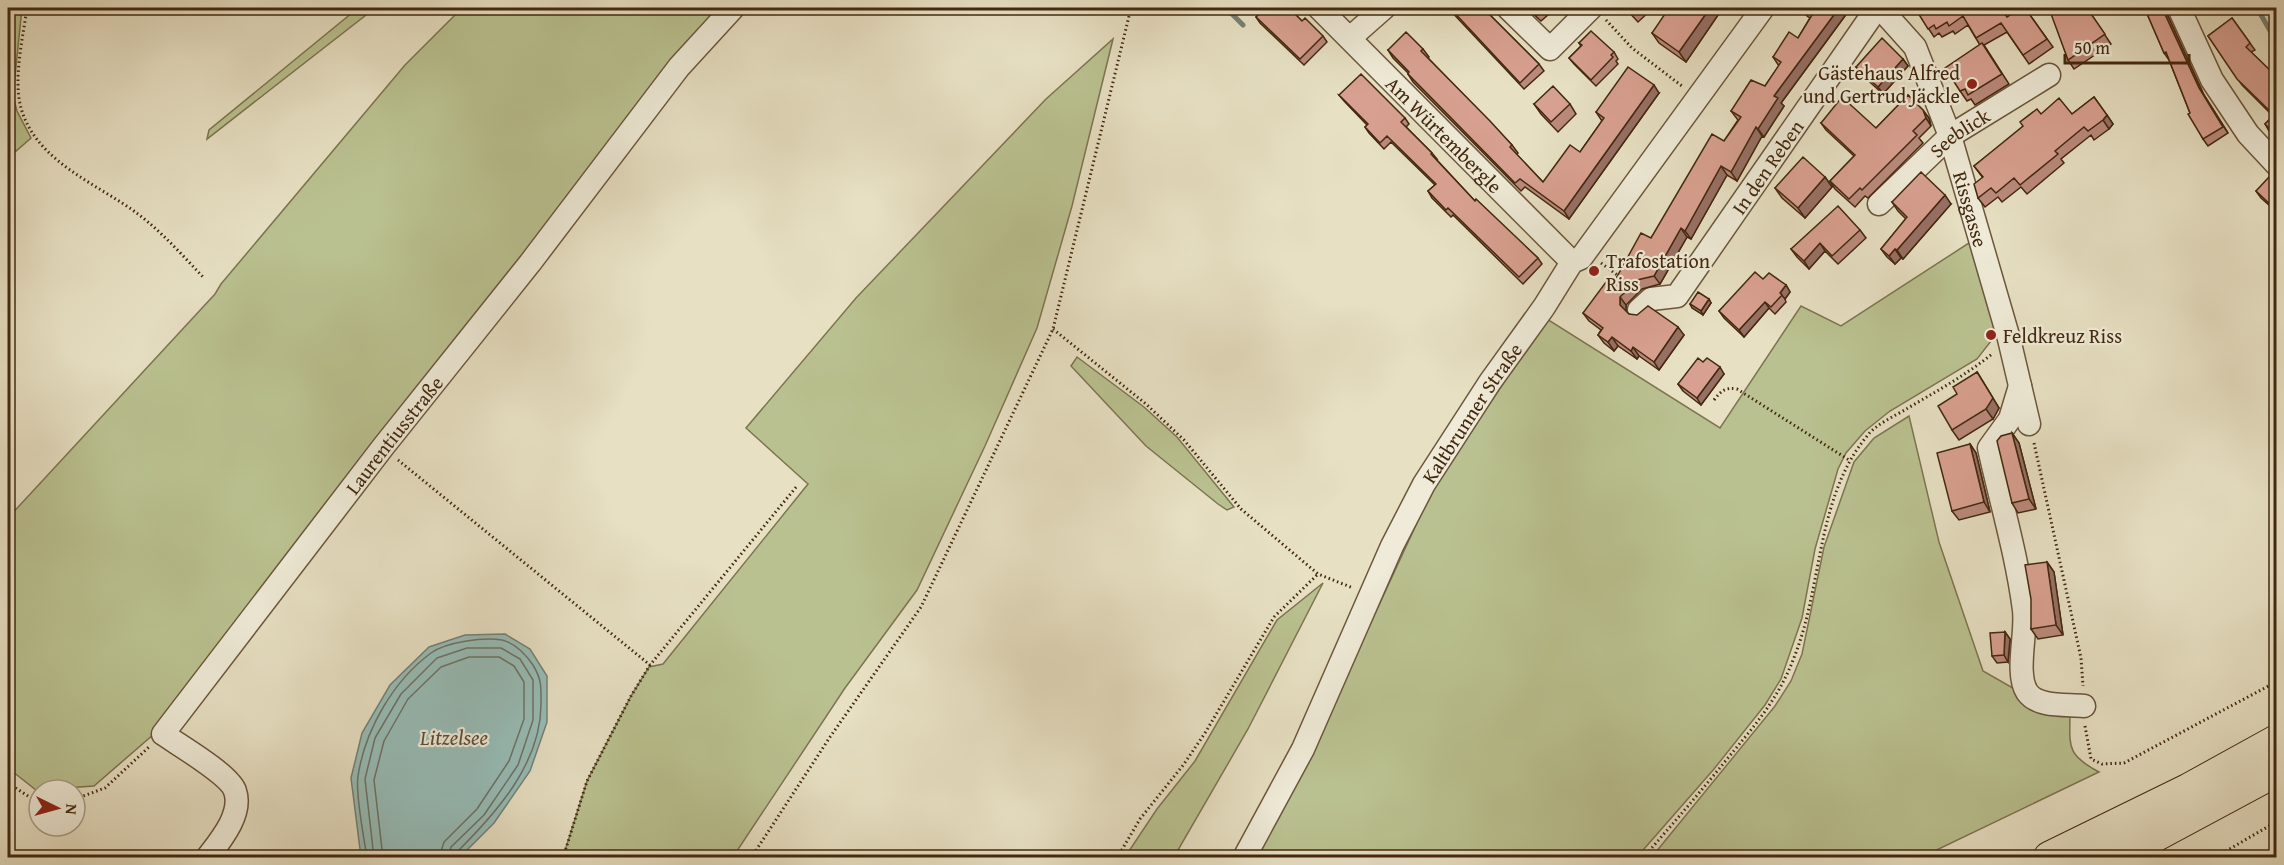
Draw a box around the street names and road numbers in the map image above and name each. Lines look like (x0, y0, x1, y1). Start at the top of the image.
street label: Am Würtembergle (1380, 69, 1509, 199)
street label: Seeblick (1922, 100, 1996, 164)
street label: In den Reben (1724, 113, 1810, 220)
street label: Rissgasse (1946, 168, 1996, 250)
street label: Kaltbrunner Straße (1414, 336, 1529, 489)
street label: Laurentiusstraße (338, 369, 449, 500)

